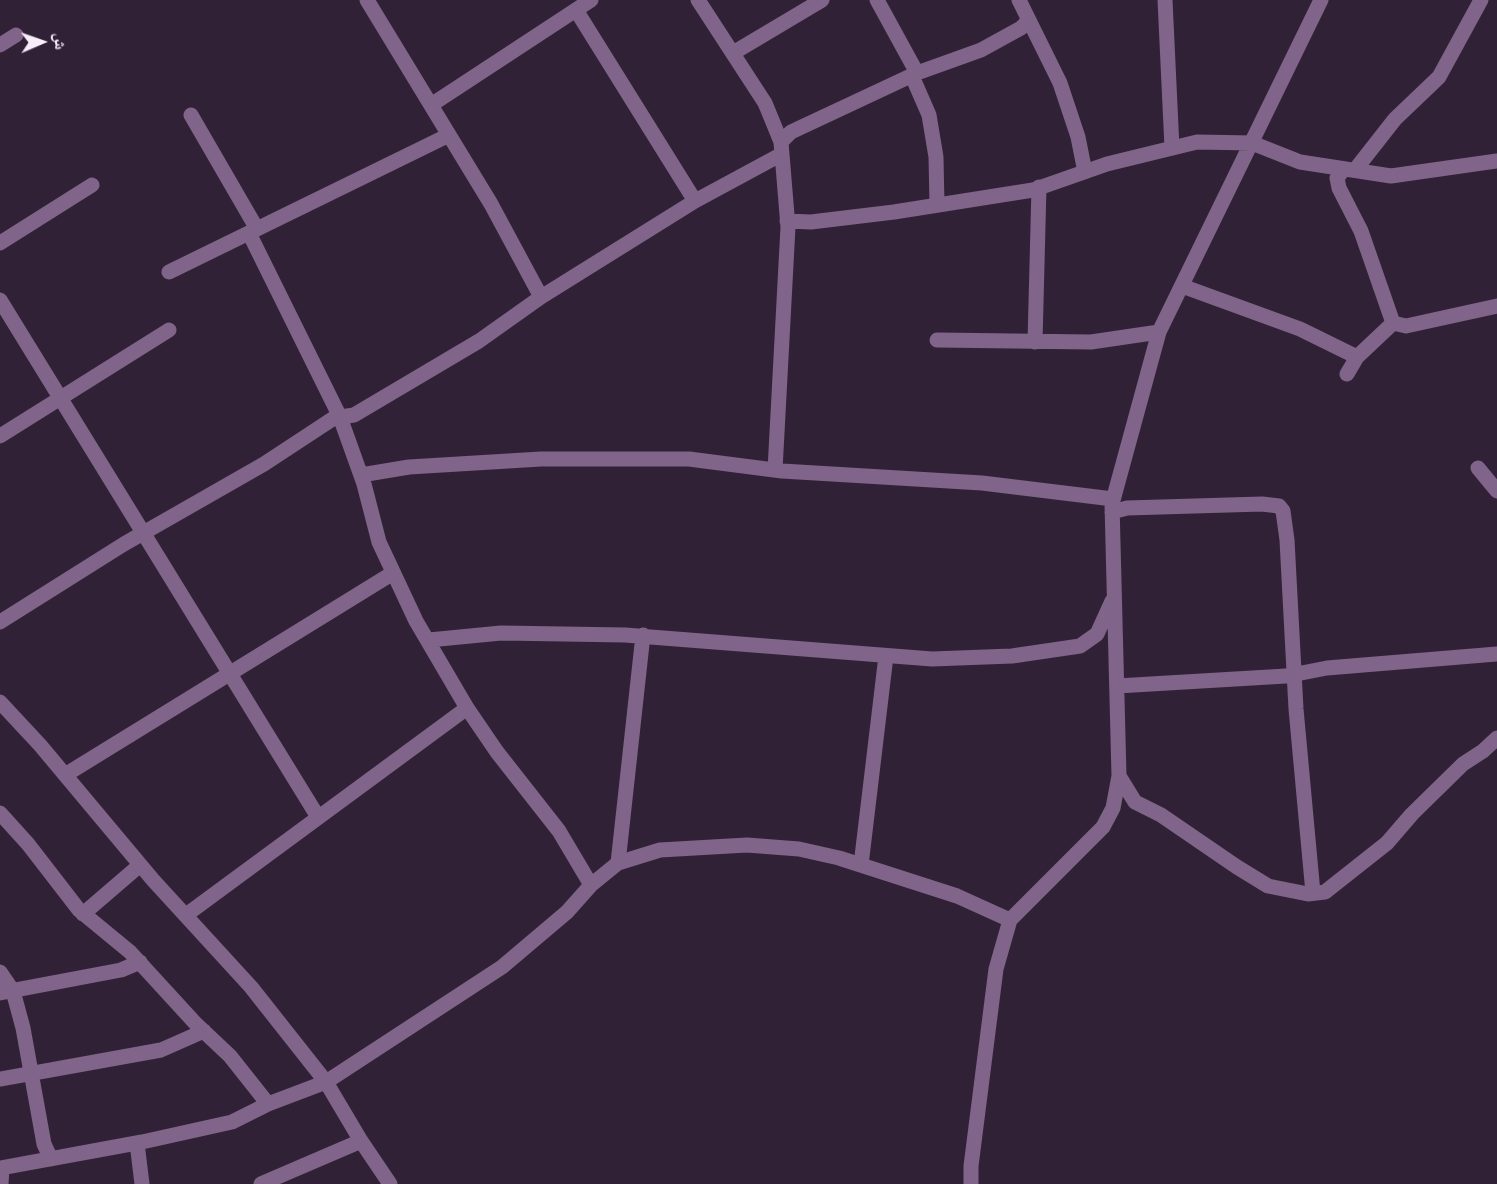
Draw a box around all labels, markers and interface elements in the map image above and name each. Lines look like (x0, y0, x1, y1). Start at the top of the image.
north arrow (12, 12, 72, 72)
text: ش (51, 33, 70, 50)

